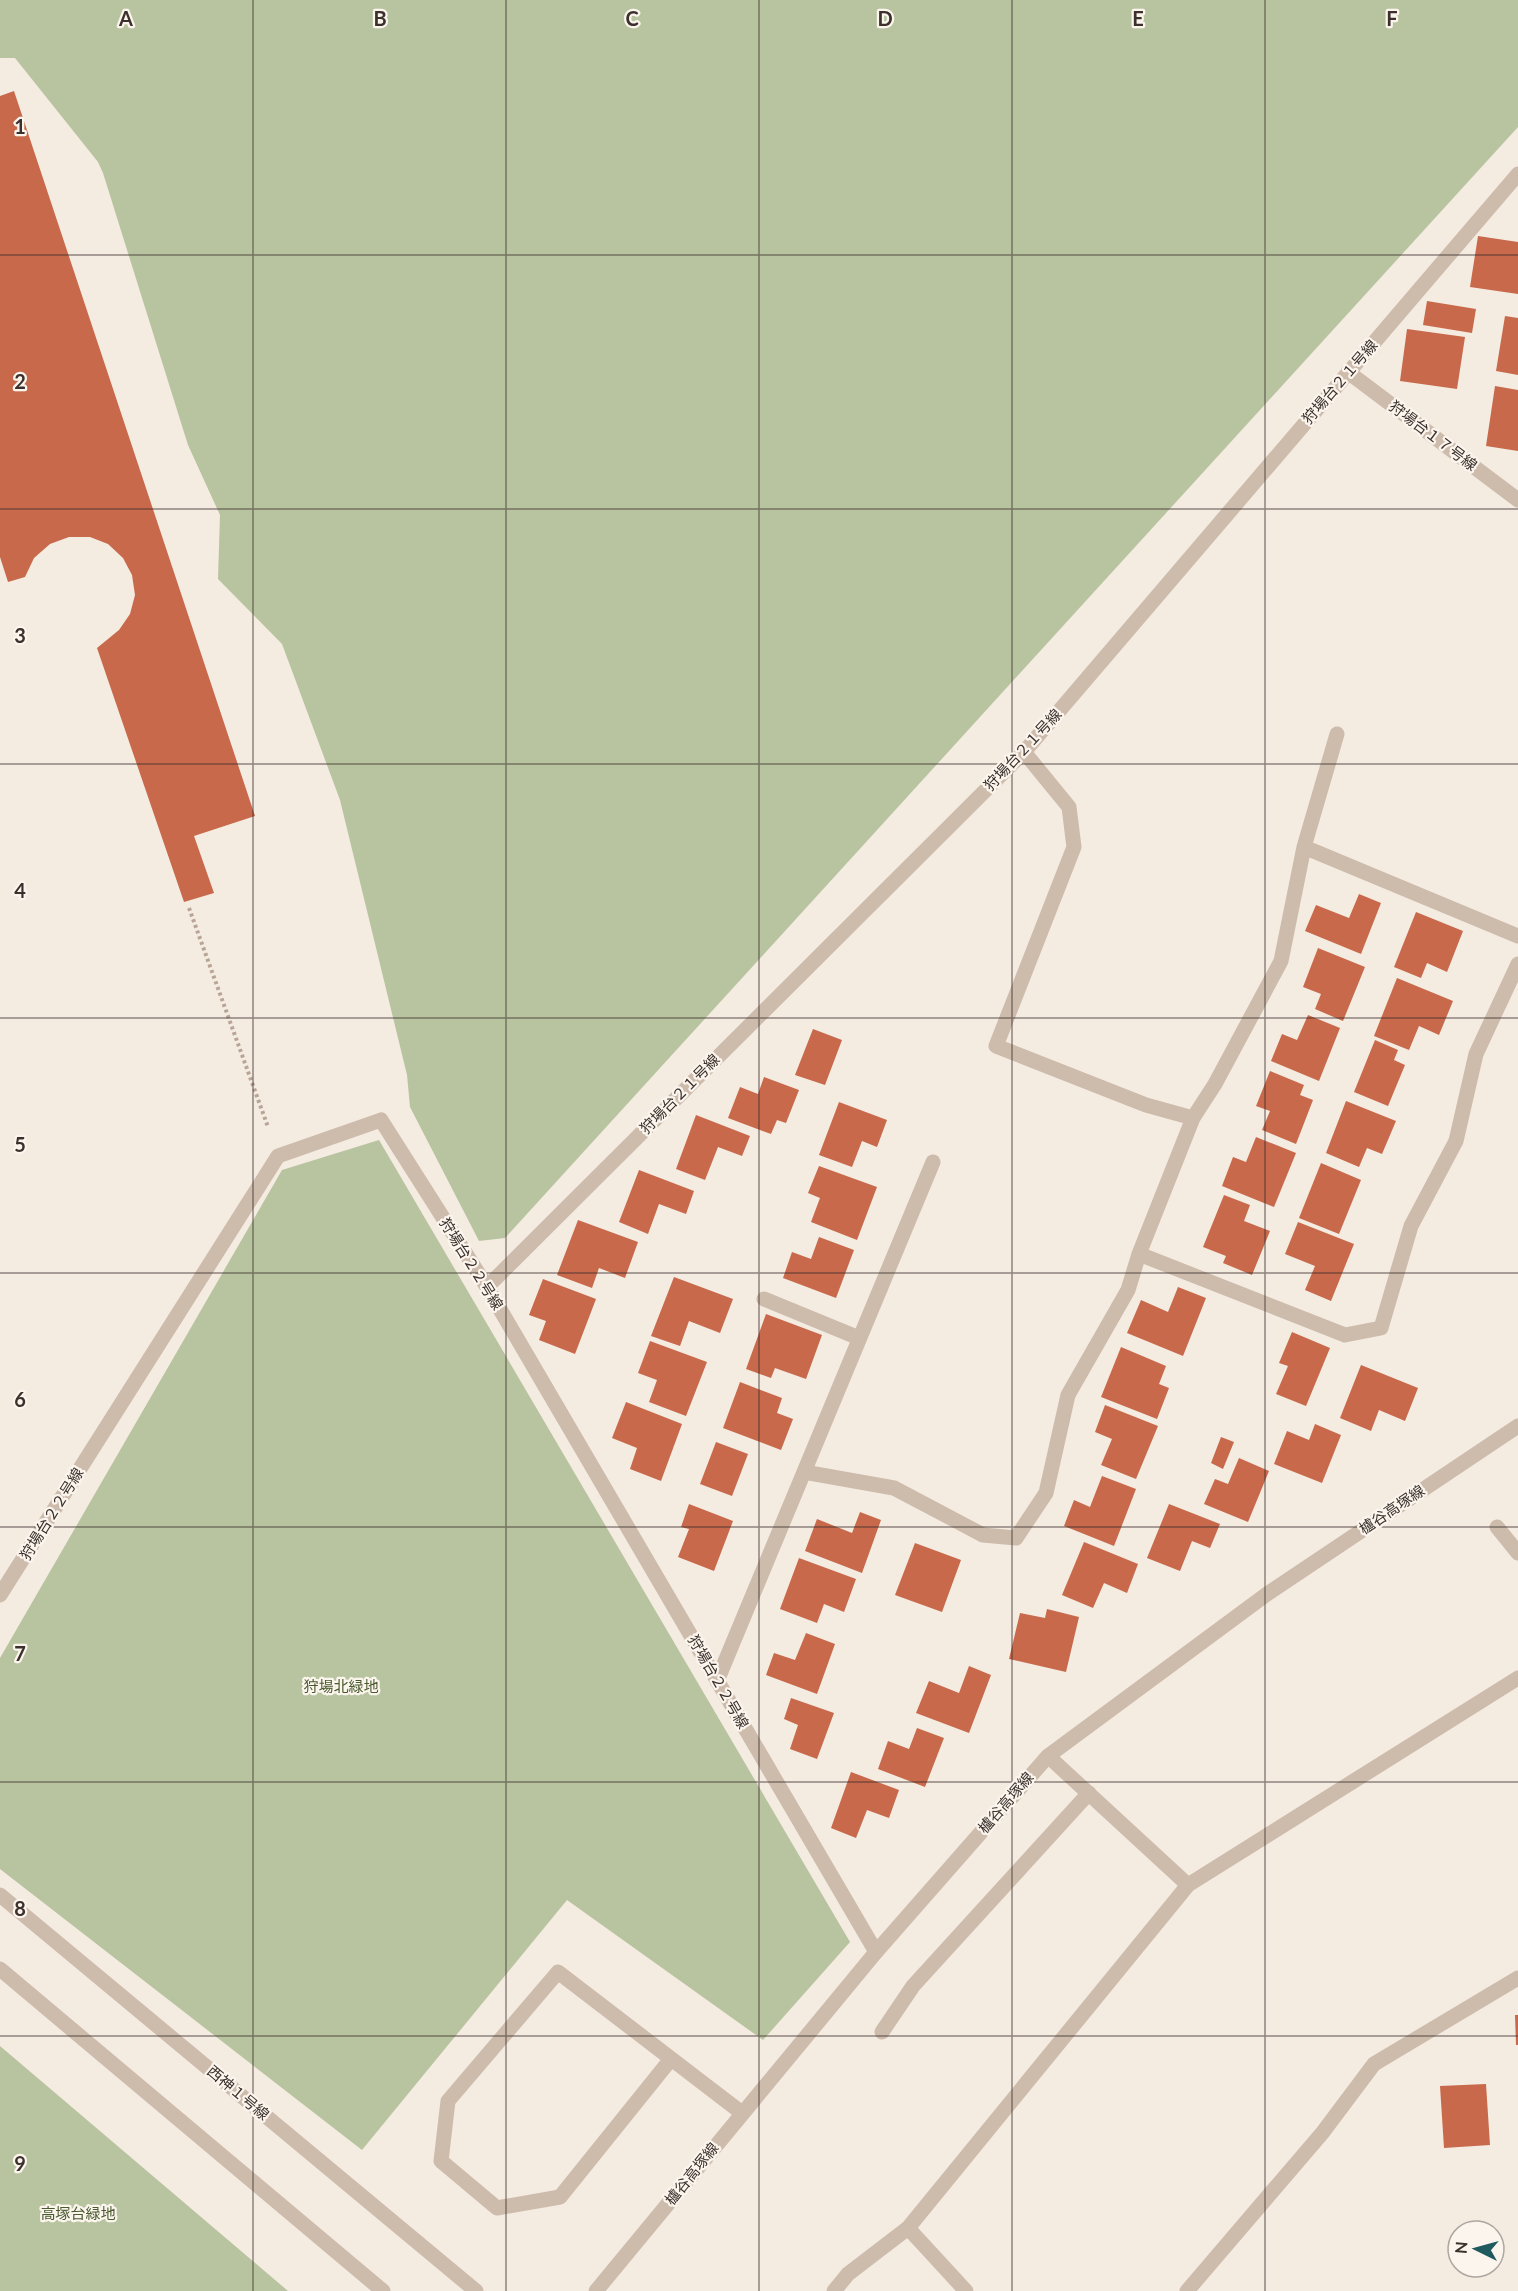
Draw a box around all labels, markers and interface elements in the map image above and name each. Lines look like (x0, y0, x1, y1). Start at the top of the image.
text: A (118, 6, 133, 30)
text: B (373, 6, 387, 30)
text: C (625, 6, 639, 30)
text: D (877, 6, 893, 30)
text: E (1132, 6, 1144, 30)
text: F (1386, 6, 1398, 30)
text: 1 (14, 114, 26, 138)
street label: 狩場台２１号線 (1298, 336, 1380, 427)
text: 2 (14, 369, 26, 393)
street label: 狩場台１７号線 (1386, 396, 1481, 474)
text: 3 (14, 623, 26, 647)
street label: 狩場台２１号線 (980, 705, 1065, 794)
text: 4 (14, 878, 26, 902)
street label: 狩場台２１号線 (636, 1050, 723, 1137)
text: 5 (14, 1132, 26, 1156)
street label: 狩場台２２号線 (436, 1214, 507, 1313)
text: 6 (14, 1387, 26, 1411)
street label: 狩場台２２号線 (16, 1464, 87, 1563)
street label: 櫨谷高塚線 (1355, 1481, 1428, 1538)
street label: 狩場台２２号線 (685, 1632, 753, 1731)
text: 7 (14, 1641, 26, 1665)
park label: 狩場北緑地 (303, 1677, 379, 1695)
street label: 櫨谷高塚線 (974, 1768, 1037, 1837)
text: 8 (14, 1896, 26, 1920)
street label: 西神１号線 (204, 2061, 273, 2123)
street label: 櫨谷高塚線 (661, 2139, 722, 2208)
text: 9 (14, 2151, 26, 2175)
park label: 高塚台緑地 (40, 2204, 116, 2222)
north arrow (1446, 2219, 1506, 2279)
text: N (1451, 2241, 1471, 2255)

